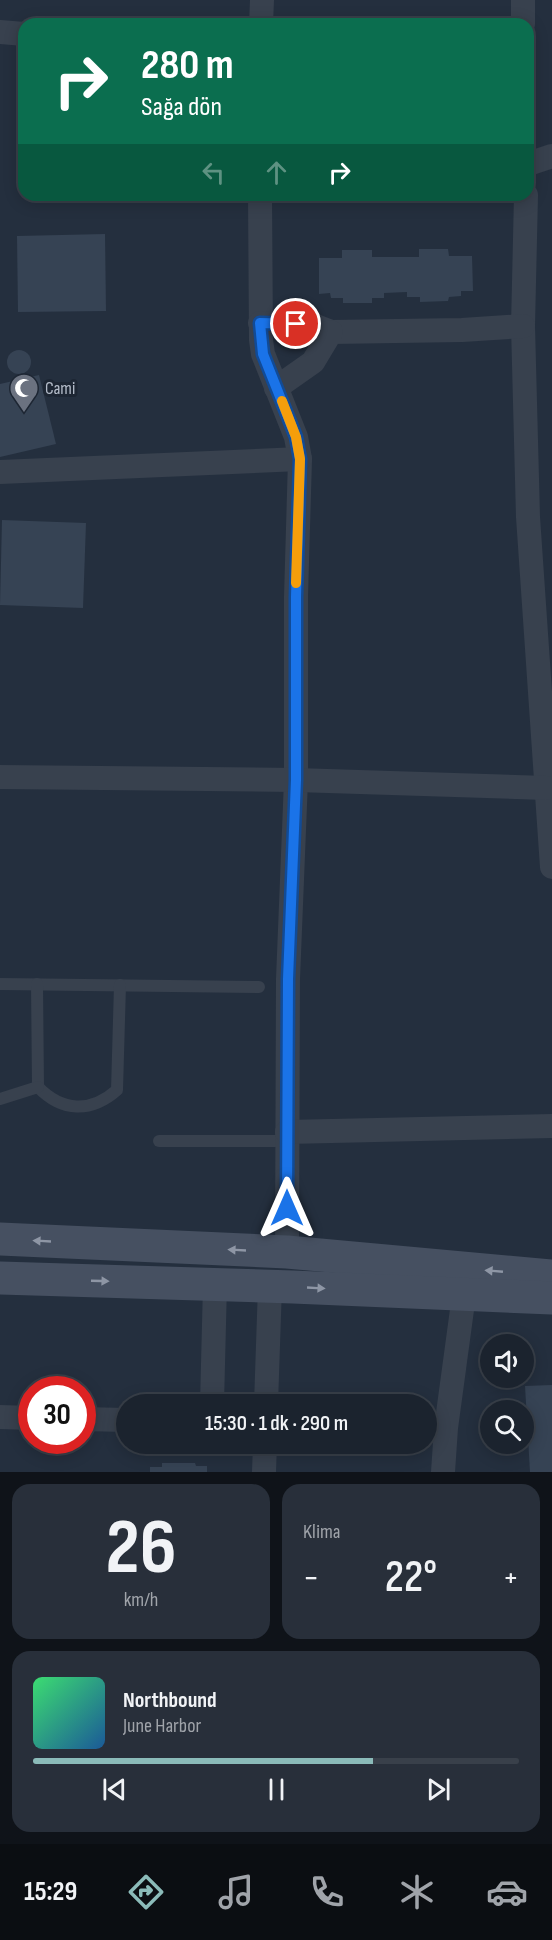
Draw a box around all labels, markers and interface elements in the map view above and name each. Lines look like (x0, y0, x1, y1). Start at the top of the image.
text: 280 m (141, 40, 234, 91)
icon: right (42, 42, 120, 120)
text: Sağa dön (141, 91, 222, 123)
icon: left (197, 156, 230, 189)
icon: ahead (260, 156, 293, 189)
icon: right (323, 156, 356, 189)
pin (270, 298, 321, 349)
icon: arrive (279, 307, 312, 340)
mosque icon: Cami (8, 372, 40, 414)
place label: Cami (45, 378, 75, 399)
position arrow (255, 1176, 319, 1240)
one-way arrow (32, 1237, 51, 1246)
one-way arrow (227, 1245, 246, 1255)
one-way arrow (484, 1266, 503, 1276)
one-way arrow (91, 1276, 110, 1285)
one-way arrow (307, 1283, 326, 1292)
map controls (480, 1334, 534, 1454)
button: sound (480, 1334, 534, 1388)
speed limit sign: 30 (18, 1376, 96, 1454)
button: search (480, 1400, 534, 1454)
text: 15:30 · 1 dk · 290 m (205, 1410, 348, 1437)
text: 26 (106, 1502, 176, 1595)
text: Klima (303, 1520, 341, 1544)
text: 22° (385, 1550, 437, 1605)
text: − (303, 1558, 319, 1598)
text: + (503, 1558, 519, 1598)
text: km/h (124, 1588, 158, 1612)
text: Northbound (123, 1687, 217, 1714)
text: June Harbor (123, 1714, 201, 1738)
icon: previous (98, 1773, 131, 1806)
icon: pause (260, 1773, 293, 1806)
icon: next (422, 1773, 455, 1806)
icon: directions (125, 1871, 167, 1913)
icon: music (215, 1871, 257, 1913)
icon: phone (306, 1871, 348, 1913)
icon: climate (396, 1871, 438, 1913)
icon: car (486, 1871, 528, 1913)
text: 15:29 (24, 1876, 77, 1908)

